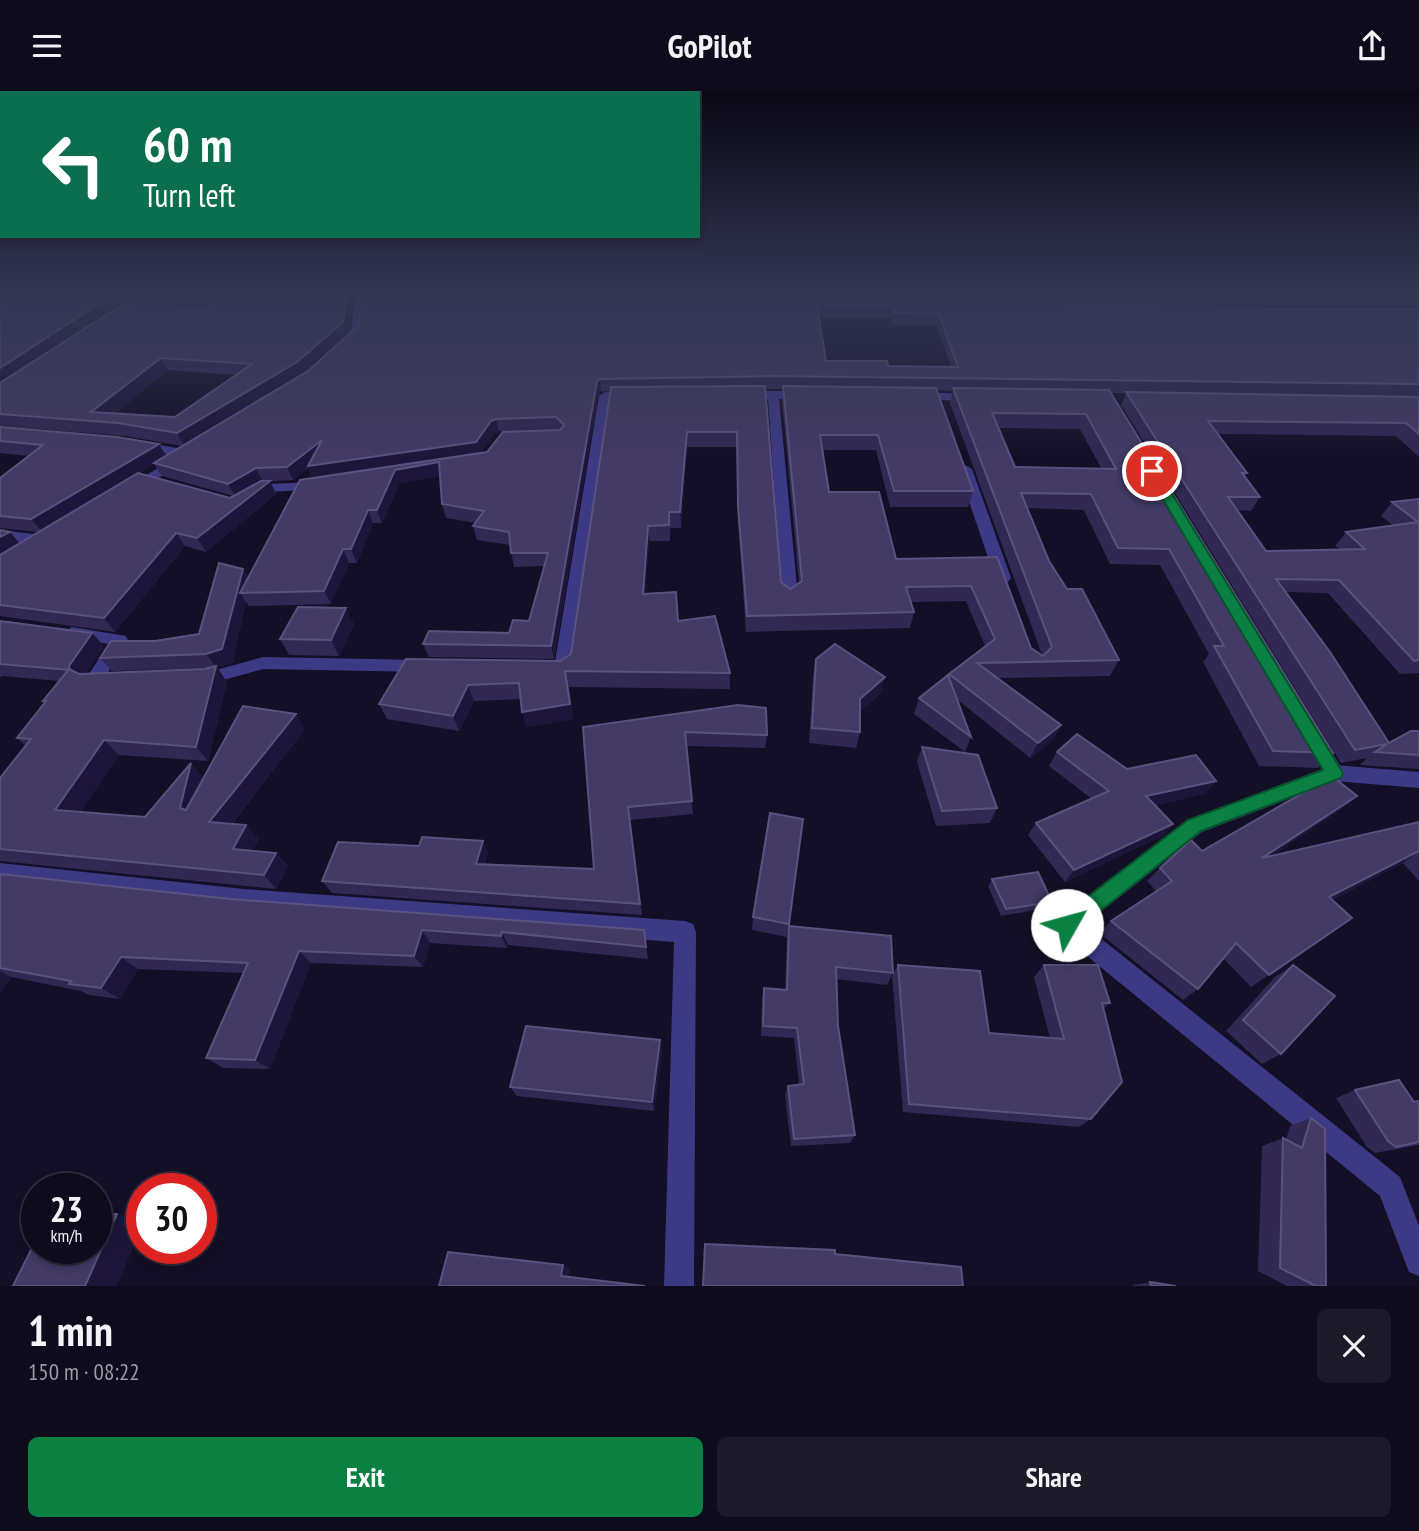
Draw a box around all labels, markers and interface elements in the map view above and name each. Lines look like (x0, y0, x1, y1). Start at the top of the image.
text: GoPilot (667, 25, 752, 67)
icon: menu (28, 27, 66, 65)
icon: share (1353, 27, 1391, 65)
text: 60 m (143, 112, 232, 176)
icon: left (28, 119, 119, 210)
text: Turn left (143, 174, 235, 216)
pin (1122, 441, 1182, 501)
icon: arrive (1133, 452, 1171, 490)
position arrow (1030, 888, 1104, 962)
speed limit sign: 30 (126, 1173, 217, 1264)
text: 23 (50, 1186, 83, 1232)
text: km/h (51, 1224, 82, 1247)
text: 1 min (28, 1303, 113, 1358)
button: close (1317, 1309, 1391, 1383)
text: 150 m · 08:22 (28, 1357, 140, 1386)
button: Exit (28, 1437, 703, 1517)
button: Share (717, 1437, 1391, 1517)

